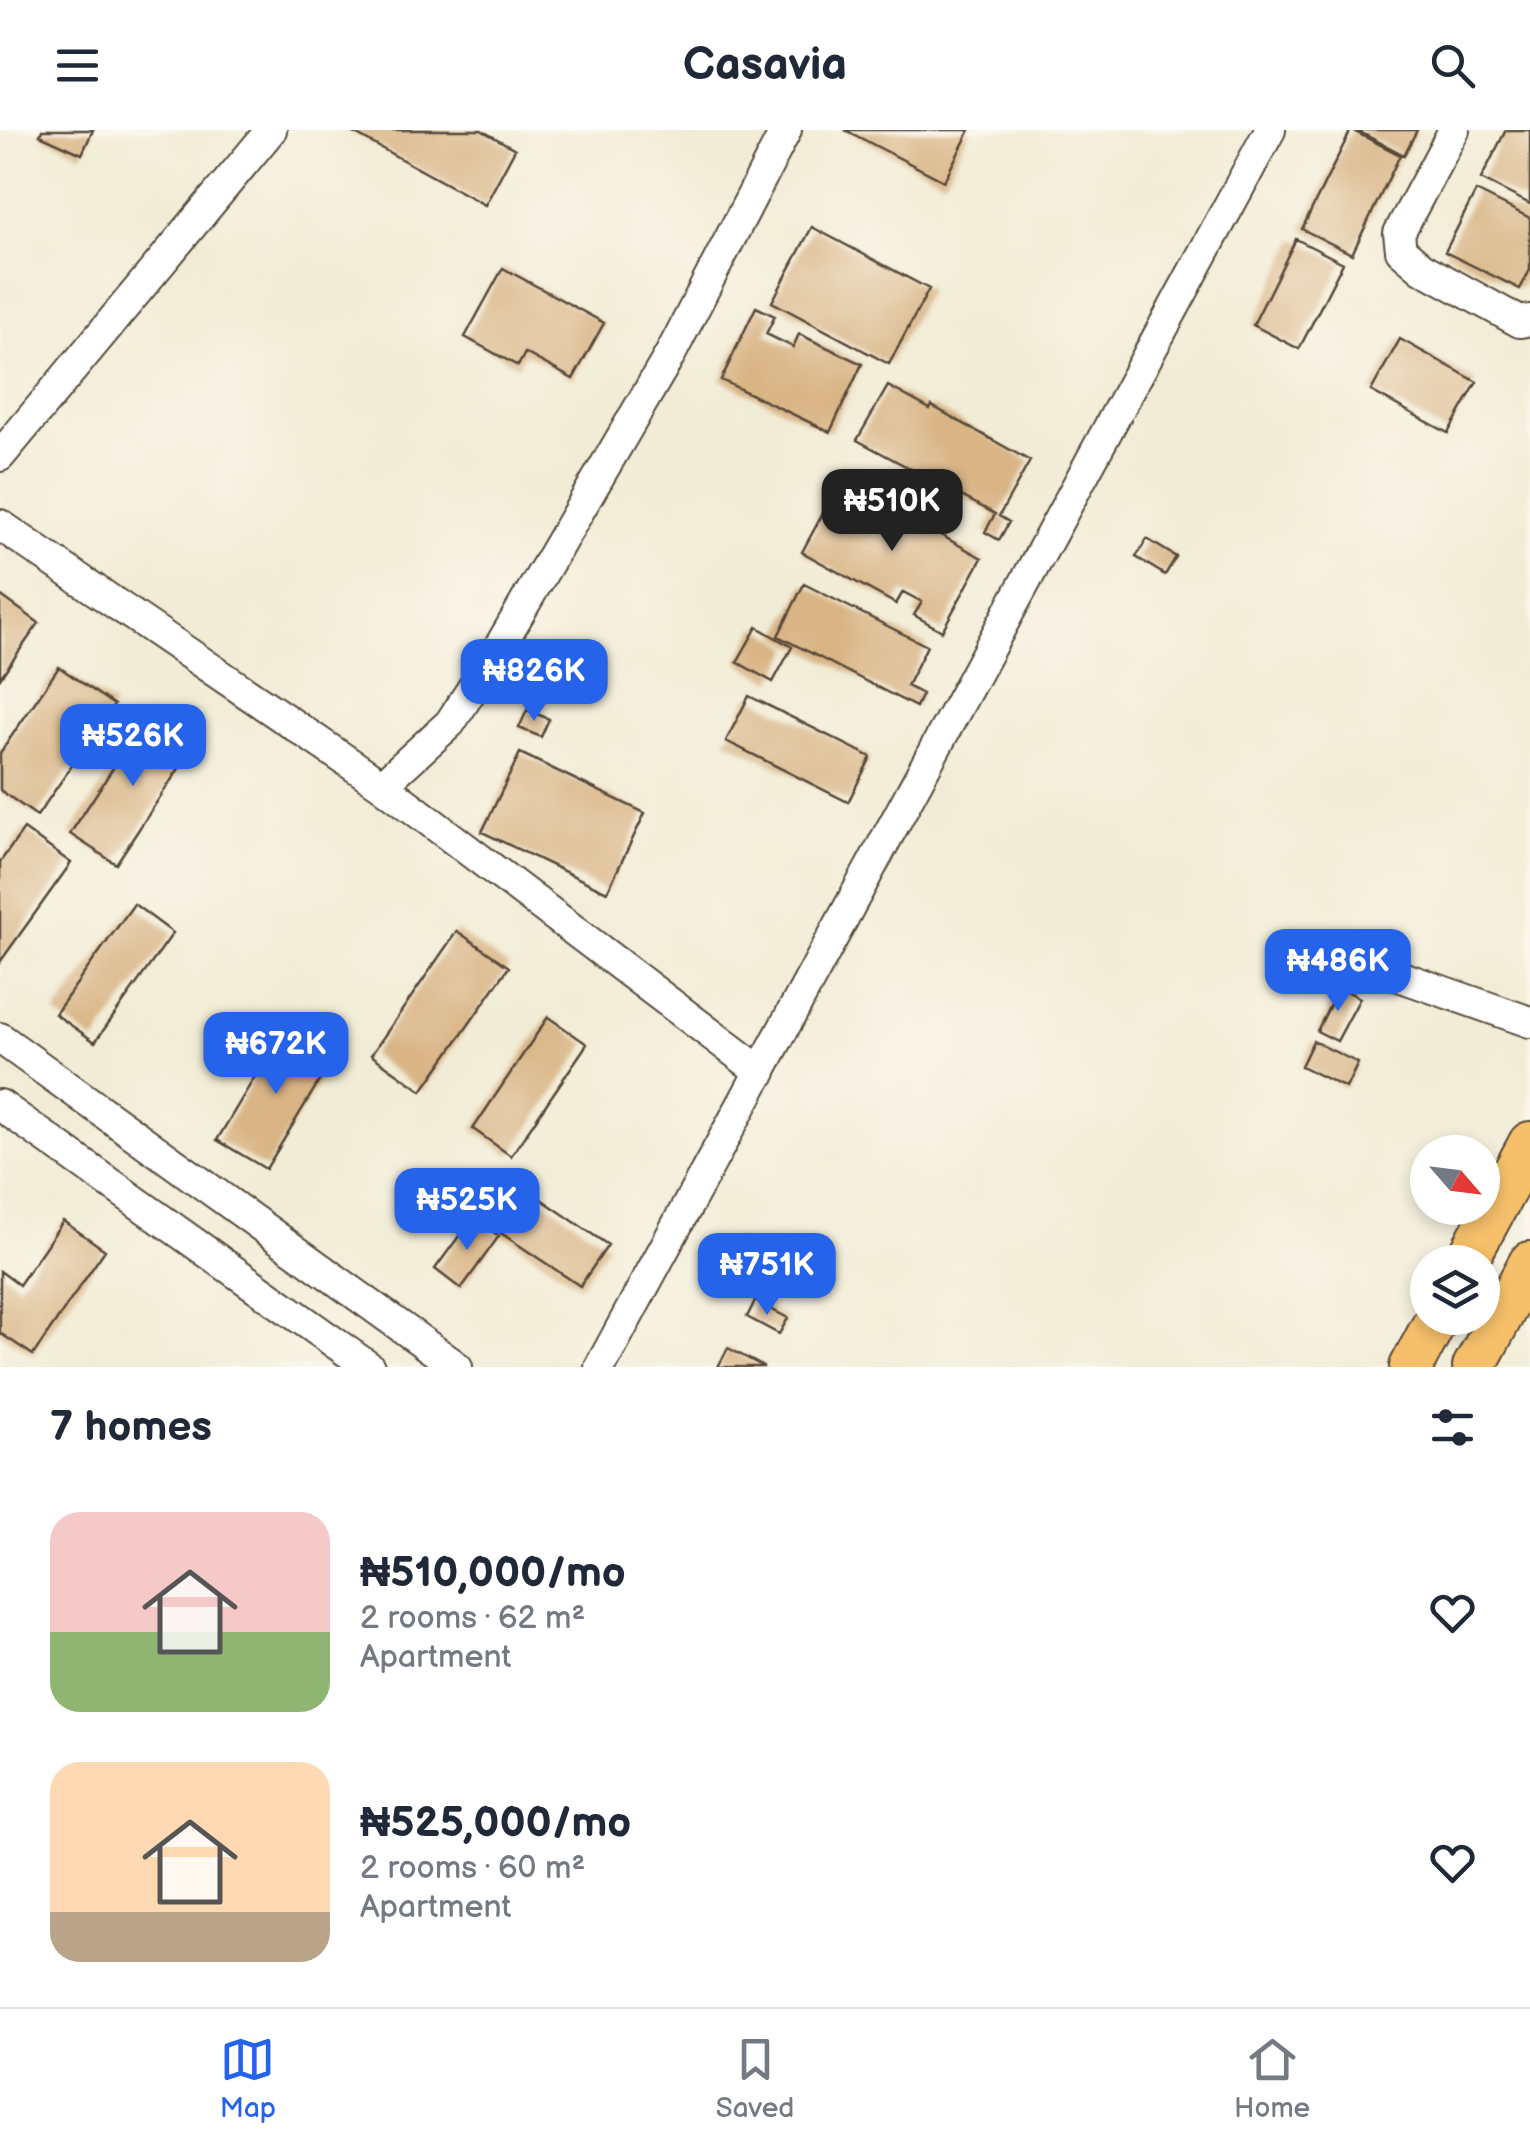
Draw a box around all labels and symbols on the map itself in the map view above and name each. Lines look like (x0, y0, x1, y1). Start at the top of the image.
pin: ₦510K (822, 469, 962, 554)
pin: ₦826K (464, 639, 604, 724)
pin: ₦526K (63, 704, 203, 789)
pin: ₦486K (1268, 929, 1408, 1014)
pin: ₦672K (206, 1012, 346, 1097)
north arrow (1410, 1135, 1500, 1225)
pin: ₦525K (397, 1168, 537, 1253)
pin: ₦751K (697, 1233, 837, 1318)

